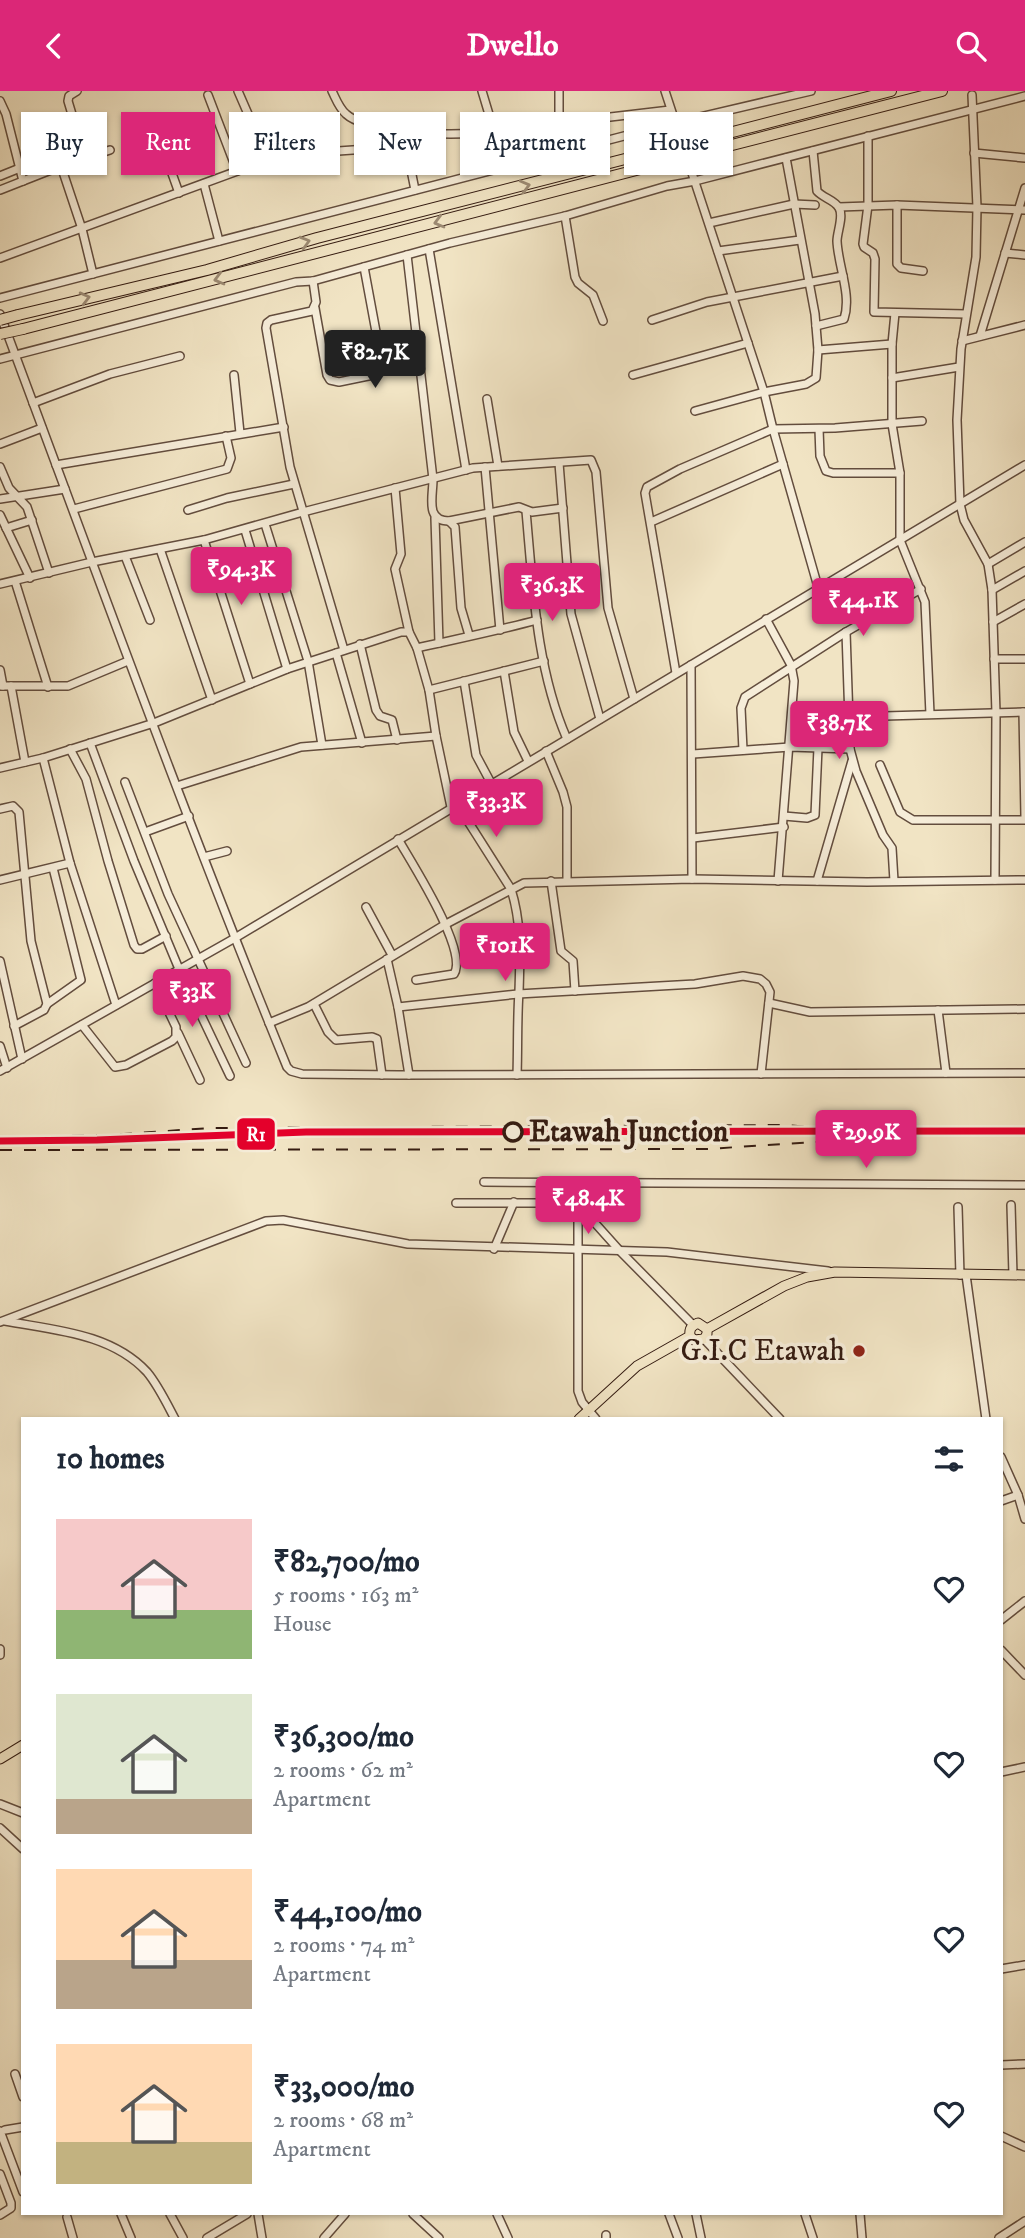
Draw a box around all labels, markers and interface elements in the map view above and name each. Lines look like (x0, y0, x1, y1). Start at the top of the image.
text: Dwello (466, 26, 559, 66)
icon: back (35, 27, 73, 65)
icon: search (952, 27, 990, 65)
chip: Buy (21, 112, 107, 175)
chip: Rent (121, 112, 215, 175)
chip: Filters (229, 112, 340, 175)
chip: New (354, 112, 446, 175)
chip: Apartment (460, 112, 610, 175)
chip: House (624, 112, 733, 175)
one-way arrow (519, 180, 531, 194)
one-way arrow (433, 214, 445, 228)
one-way arrow (299, 235, 311, 250)
one-way arrow (213, 271, 225, 285)
one-way arrow (79, 292, 91, 306)
pin: ₹82.7K (318, 331, 432, 390)
text: ₹82.7K (341, 338, 409, 367)
pin: ₹94.3K (184, 547, 298, 607)
text: ₹94.3K (207, 555, 275, 584)
pin: ₹36.3K (495, 563, 609, 623)
text: ₹36.3K (520, 571, 584, 600)
pin: ₹44.1K (806, 579, 920, 638)
text: ₹44.1K (828, 586, 898, 615)
pin: ₹38.7K (782, 701, 896, 761)
text: ₹38.7K (806, 709, 872, 738)
pin: ₹33.3K (439, 779, 553, 839)
text: ₹33.3K (466, 787, 526, 816)
pin: ₹101K (456, 923, 554, 983)
text: ₹101K (476, 931, 534, 960)
pin: ₹33K (151, 969, 233, 1029)
text: ₹33K (169, 977, 215, 1006)
pin: ₹29.9K (809, 1111, 923, 1170)
place label: Etawah Junction (529, 1114, 729, 1151)
line badge: R1 (236, 1117, 276, 1151)
text: ₹29.9K (831, 1118, 901, 1147)
marker: Etawah Junction (503, 1122, 523, 1142)
text: R1 (246, 1124, 266, 1147)
pin: ₹48.4K (531, 1177, 645, 1236)
text: ₹48.4K (552, 1184, 625, 1213)
place label: G.I.C Etawah (681, 1333, 845, 1370)
marker: G.I.C Etawah (851, 1343, 867, 1359)
icon: filters (930, 1440, 968, 1478)
text: 10 homes (56, 1441, 165, 1478)
text: ₹82,700/mo (273, 1544, 420, 1581)
icon: home (112, 1547, 196, 1631)
icon: heart (930, 1570, 968, 1608)
text: 5 rooms · 163 m² (273, 1581, 419, 1610)
text: House (273, 1610, 331, 1639)
text: ₹36,300/mo (273, 1719, 414, 1756)
icon: home (112, 1722, 196, 1806)
icon: heart (930, 1745, 968, 1783)
text: 2 rooms · 62 m² (273, 1756, 413, 1785)
text: Apartment (273, 1785, 371, 1814)
text: ₹44,100/mo (273, 1894, 422, 1931)
icon: home (112, 1897, 196, 1981)
icon: heart (930, 1920, 968, 1958)
text: 2 rooms · 74 m² (273, 1931, 414, 1960)
text: Apartment (273, 1960, 371, 1989)
text: ₹33,000/mo (273, 2069, 414, 2106)
icon: home (112, 2072, 196, 2156)
icon: heart (930, 2095, 968, 2133)
text: 2 rooms · 68 m² (273, 2106, 413, 2135)
text: Apartment (273, 2135, 371, 2164)

